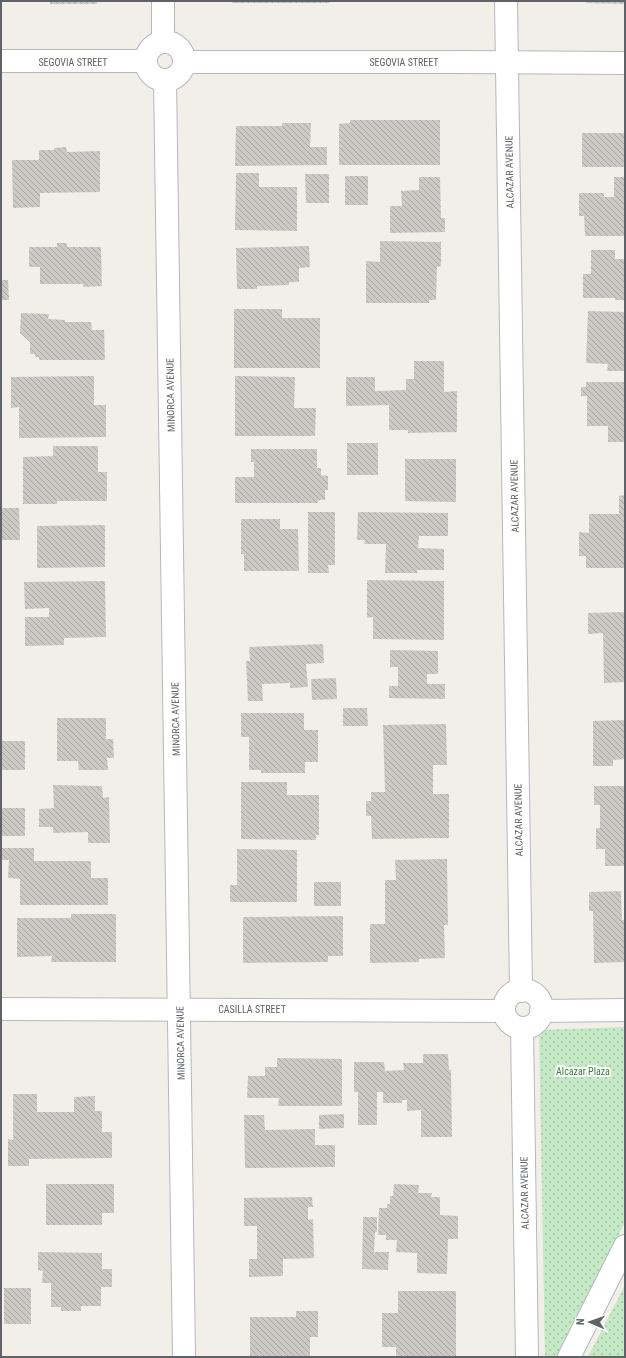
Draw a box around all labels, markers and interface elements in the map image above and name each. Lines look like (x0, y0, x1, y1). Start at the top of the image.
street label: SEGOVIA STREET (38, 57, 108, 68)
street label: SEGOVIA STREET (369, 57, 439, 68)
street label: ALCAZAR AVENUE (503, 135, 516, 209)
street label: MINORCA AVENUE (164, 358, 177, 432)
street label: ALCAZAR AVENUE (508, 459, 521, 533)
street label: MINORCA AVENUE (169, 682, 182, 756)
street label: ALCAZAR AVENUE (512, 783, 525, 857)
street label: CASILLA STREET (218, 1004, 286, 1015)
street label: MINORCA AVENUE (174, 1006, 187, 1080)
park label: Alcazar Plaza (556, 1066, 610, 1077)
street label: ALCAZAR AVENUE (518, 1156, 531, 1230)
north arrow (570, 1302, 610, 1342)
text: N (574, 1318, 587, 1325)

